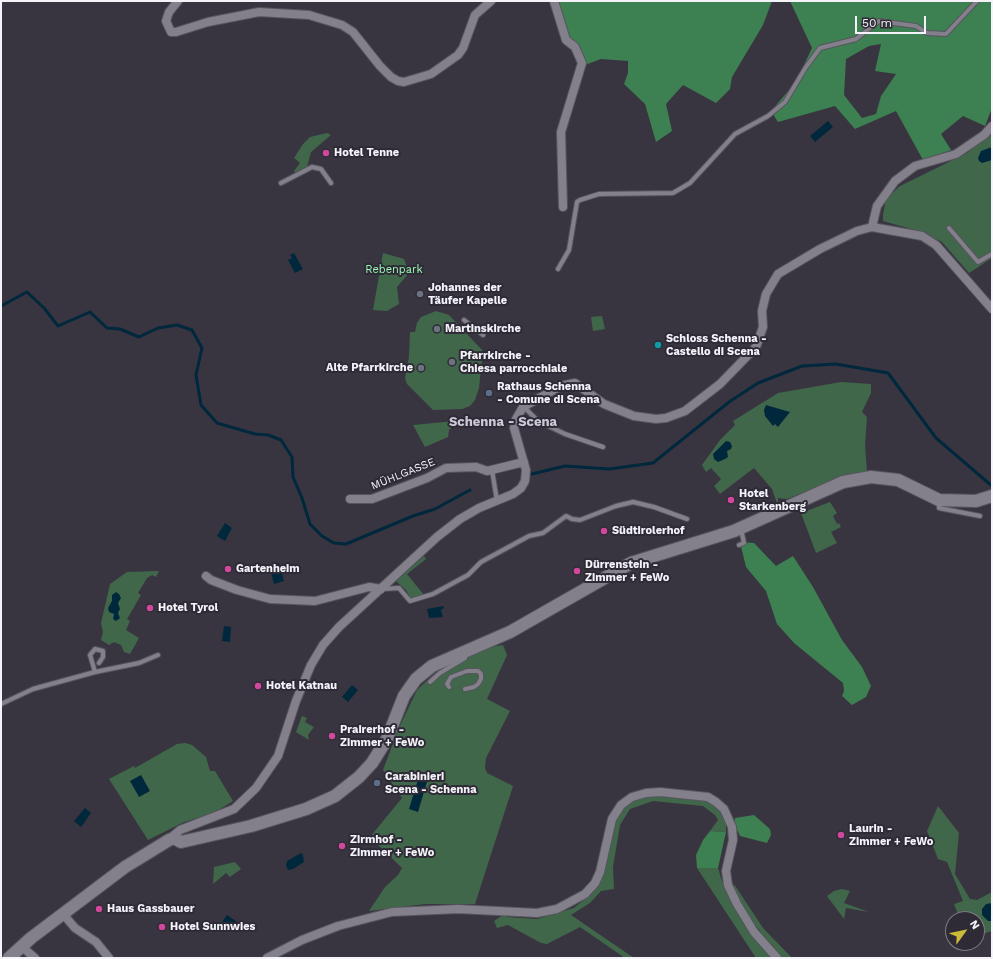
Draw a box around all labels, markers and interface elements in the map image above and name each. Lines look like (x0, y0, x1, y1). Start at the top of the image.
scale bar (857, 8, 928, 34)
text: 50 m (862, 16, 892, 30)
place label: Hotel Tenne (334, 146, 399, 160)
marker: Hotel Tenne (321, 148, 331, 158)
park label: Rebenpark (365, 263, 423, 277)
place label: Johannes der Täufer Kapelle (428, 281, 507, 307)
marker: Johannes der Täufer Kapelle (415, 289, 425, 299)
place label: Martinskirche (445, 322, 521, 336)
marker: Martinskirche (432, 324, 442, 334)
place label: Schloss Schenna - Castello di Scena (666, 332, 767, 358)
marker: Schloss Schenna - Castello di Scena (653, 340, 663, 350)
place label: Pfarrkirche - Chiesa parrocchiale (460, 349, 567, 375)
marker: Pfarrkirche - Chiesa parrocchiale (447, 357, 457, 367)
place label: Alte Pfarrkirche (326, 361, 413, 375)
marker: Alte Pfarrkirche (416, 363, 426, 373)
place label: Rathaus Schenna - Comune di Scena (497, 380, 600, 406)
marker: Rathaus Schenna - Comune di Scena (484, 388, 494, 398)
district label: Schenna - Scena (449, 414, 557, 430)
street label: MÜHLGASSE (369, 455, 437, 493)
place label: Hotel Starkenberg (739, 487, 806, 513)
marker: Hotel Starkenberg (726, 495, 736, 505)
place label: Südtirolerhof (612, 524, 685, 538)
marker: Südtirolerhof (599, 526, 609, 536)
place label: Dürrenstein - Zimmer + FeWo (585, 558, 669, 584)
place label: Gartenheim (236, 562, 300, 576)
marker: Gartenheim (223, 564, 233, 574)
marker: Dürrenstein - Zimmer + FeWo (572, 566, 582, 576)
place label: Hotel Tyrol (158, 601, 218, 615)
marker: Hotel Tyrol (145, 603, 155, 613)
place label: Hotel Katnau (266, 679, 337, 693)
marker: Hotel Katnau (253, 681, 263, 691)
place label: Prairerhof - Zimmer + FeWo (340, 723, 424, 749)
marker: Prairerhof - Zimmer + FeWo (327, 731, 337, 741)
place label: Carabinieri Scena - Schenna (385, 770, 477, 796)
marker: Carabinieri Scena - Schenna (372, 778, 382, 788)
place label: Laurin - Zimmer + FeWo (849, 822, 933, 848)
marker: Laurin - Zimmer + FeWo (836, 830, 846, 840)
place label: Zirmhof - Zimmer + FeWo (350, 833, 434, 859)
marker: Zirmhof - Zimmer + FeWo (337, 841, 347, 851)
place label: Haus Gassbauer (107, 902, 194, 916)
marker: Haus Gassbauer (94, 904, 104, 914)
north arrow (945, 911, 985, 951)
text: N (967, 918, 982, 932)
place label: Hotel Sunnwies (170, 920, 255, 934)
marker: Hotel Sunnwies (157, 922, 167, 932)

